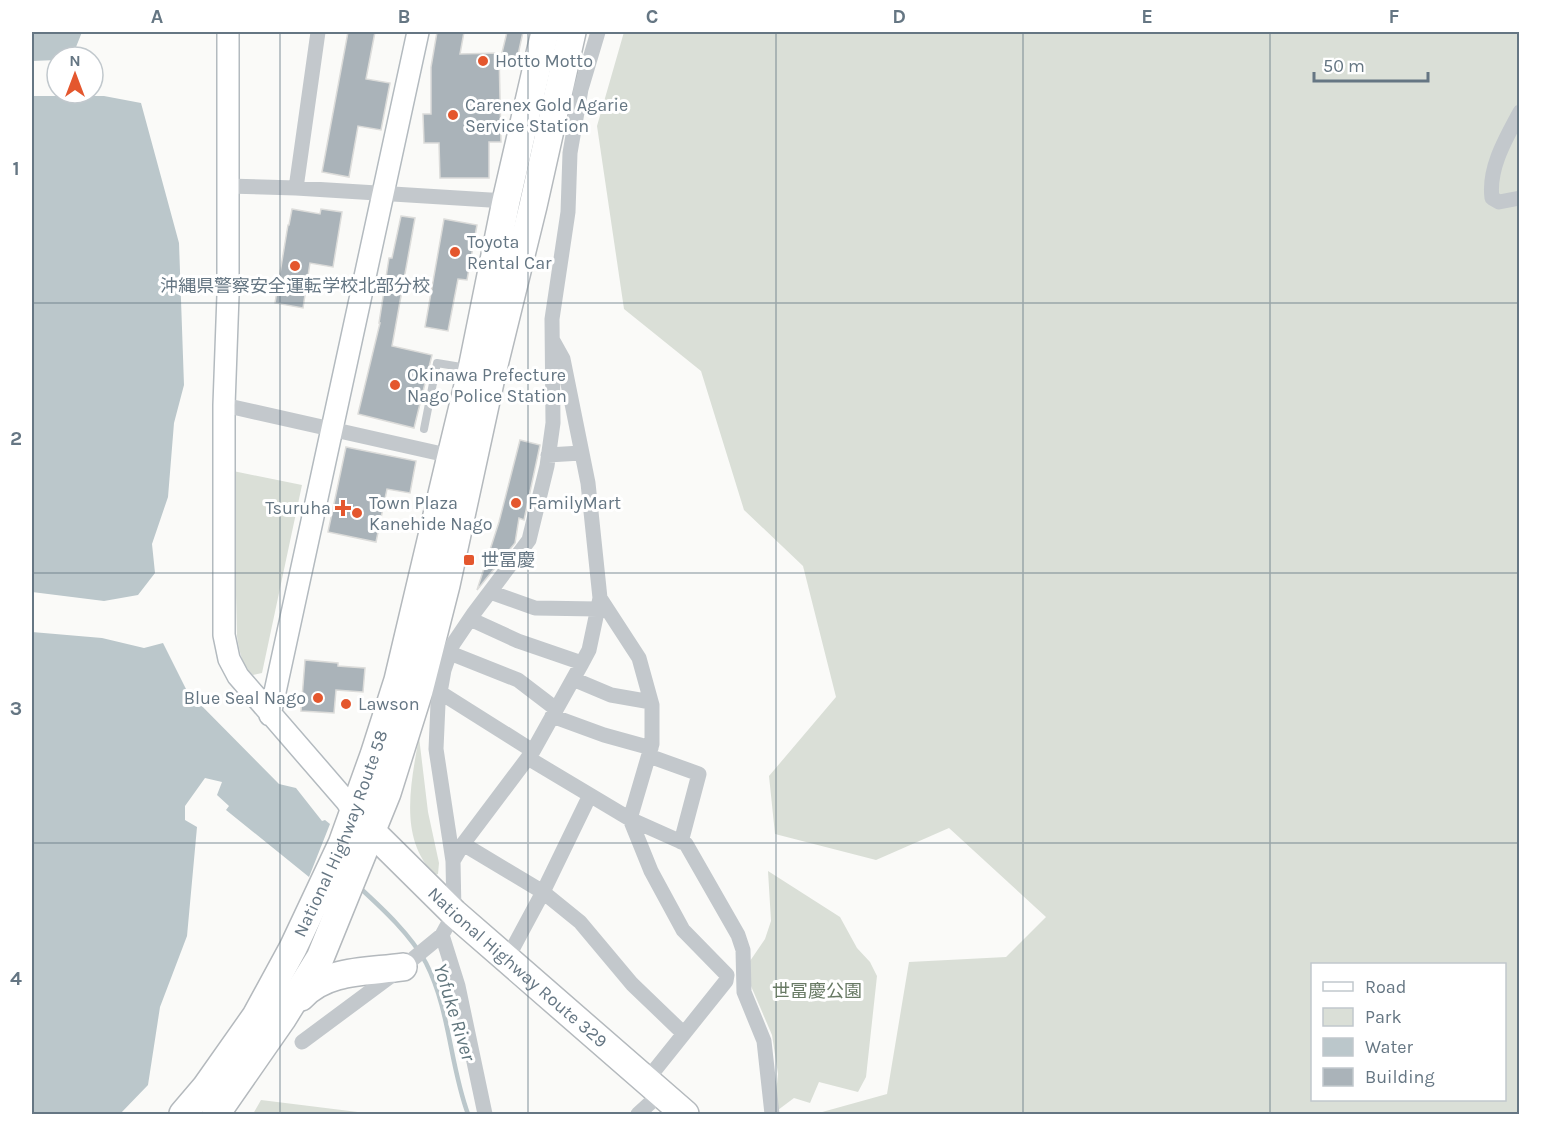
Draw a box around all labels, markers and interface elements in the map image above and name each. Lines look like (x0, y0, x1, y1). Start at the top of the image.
text: A (151, 5, 164, 28)
text: B (398, 5, 410, 28)
text: C (646, 5, 658, 28)
text: D (892, 5, 906, 28)
text: E (1141, 5, 1153, 28)
text: F (1389, 5, 1400, 28)
north arrow (45, 45, 105, 105)
scale bar (1314, 45, 1428, 83)
place label: Hotto Motto (495, 50, 593, 72)
text: N (69, 51, 81, 70)
marker: Hotto Motto (476, 54, 490, 68)
text: 50 m (1323, 55, 1365, 77)
place label: Carenex Gold Agarie Service Station (465, 94, 628, 137)
marker: Carenex Gold Agarie Service Station (446, 108, 460, 122)
text: 1 (12, 157, 20, 180)
place label: Toyota Rental Car (467, 231, 552, 274)
marker: Toyota Rental Car (448, 245, 462, 259)
marker: 沖縄県警察安全運転学校北部分校 (288, 259, 302, 273)
place label: 沖縄県警察安全運転学校北部分校 (160, 275, 430, 297)
place label: Okinawa Prefecture Nago Police Station (407, 364, 567, 407)
marker: Okinawa Prefecture Nago Police Station (388, 378, 402, 392)
text: 2 (10, 427, 22, 450)
place label: Town Plaza Kanehide Nago (369, 492, 493, 535)
place label: FamilyMart (528, 492, 621, 514)
marker: FamilyMart (509, 496, 523, 510)
place label: Tsuruha (265, 497, 331, 519)
marker: Tsuruha (336, 501, 350, 515)
marker: Town Plaza Kanehide Nago (350, 506, 364, 520)
place label: 世冨慶 (481, 549, 535, 571)
marker: 世冨慶 (462, 553, 476, 567)
place label: Blue Seal Nago (184, 687, 306, 709)
marker: Blue Seal Nago (311, 691, 325, 705)
place label: Lawson (358, 693, 420, 715)
text: 3 (10, 697, 22, 720)
marker: Lawson (339, 697, 353, 711)
street label: National Highway Route 58 (289, 727, 392, 941)
street label: National Highway Route 329 (423, 882, 612, 1052)
water label: Yofuke River (429, 961, 481, 1065)
legend (1311, 963, 1506, 1101)
text: 4 (10, 967, 22, 990)
text: Road (1365, 976, 1406, 998)
park label: 世冨慶公園 (772, 980, 862, 1002)
text: Park (1365, 1006, 1402, 1028)
text: Water (1365, 1036, 1413, 1058)
text: Building (1365, 1066, 1435, 1088)

